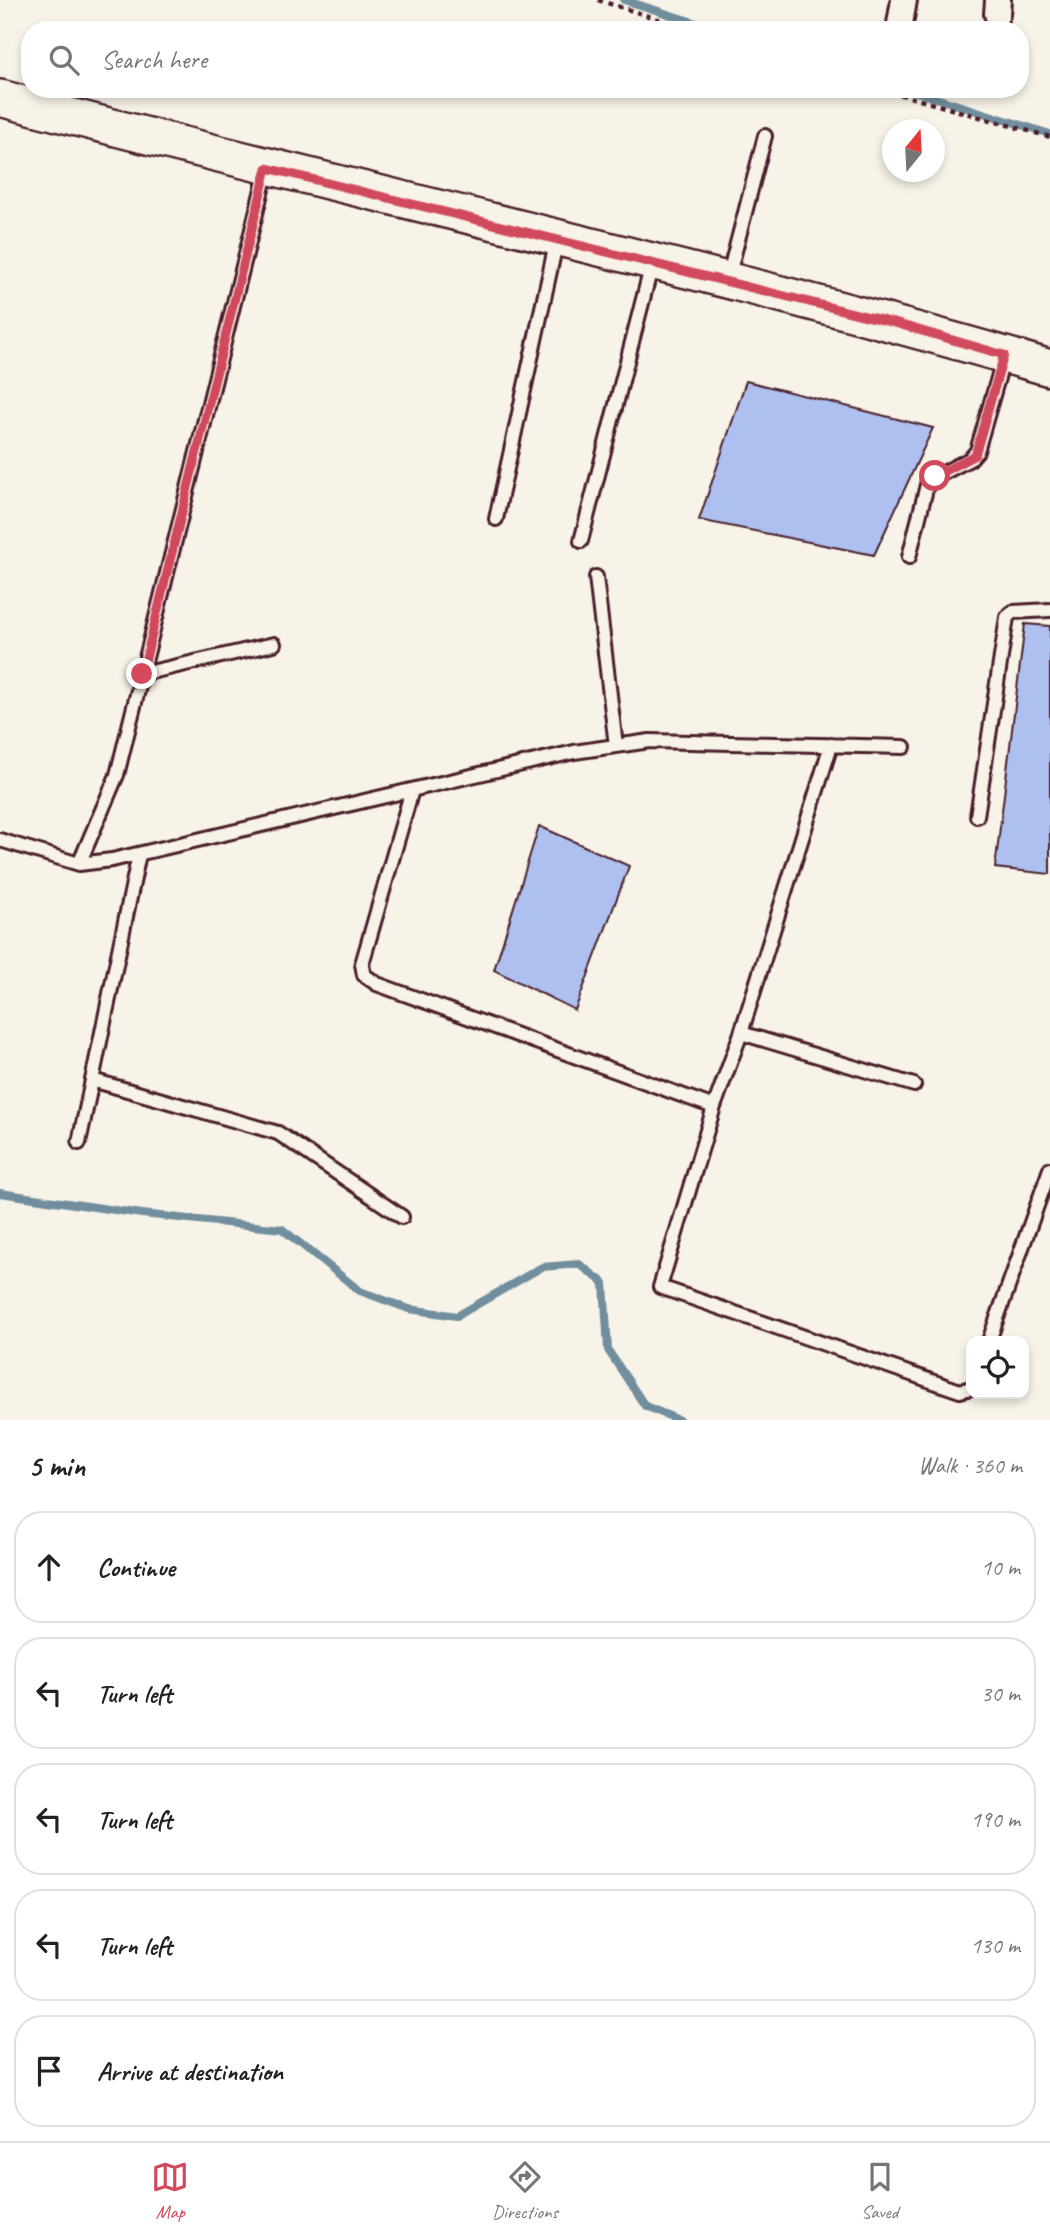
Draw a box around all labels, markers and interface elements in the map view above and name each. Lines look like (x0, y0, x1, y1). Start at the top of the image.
search box (21, 21, 1029, 98)
icon: search (45, 41, 83, 79)
text: Search here (101, 43, 207, 76)
north arrow (882, 119, 945, 182)
route start (919, 460, 950, 491)
route end (126, 658, 157, 689)
map controls (966, 1336, 1029, 1399)
button: locate (966, 1336, 1029, 1399)
text: 5 min (28, 1447, 85, 1485)
text: Walk · 360 m (918, 1451, 1022, 1480)
icon: ahead (30, 1548, 68, 1586)
text: Continue (97, 1551, 175, 1584)
text: 10 m (981, 1553, 1020, 1582)
icon: left (30, 1674, 68, 1712)
text: Turn left (97, 1677, 172, 1710)
text: 30 m (981, 1679, 1020, 1708)
icon: left (30, 1800, 68, 1838)
text: Turn left (97, 1803, 172, 1836)
text: 190 m (971, 1805, 1020, 1834)
icon: left (30, 1926, 68, 1964)
text: Turn left (97, 1929, 172, 1962)
text: 130 m (971, 1931, 1020, 1960)
icon: arrive (30, 2052, 68, 2090)
text: Arrive at destination (97, 2055, 283, 2088)
tab: Map (151, 2158, 189, 2224)
tab: Directions (492, 2158, 558, 2224)
tab: Saved (861, 2158, 899, 2224)

